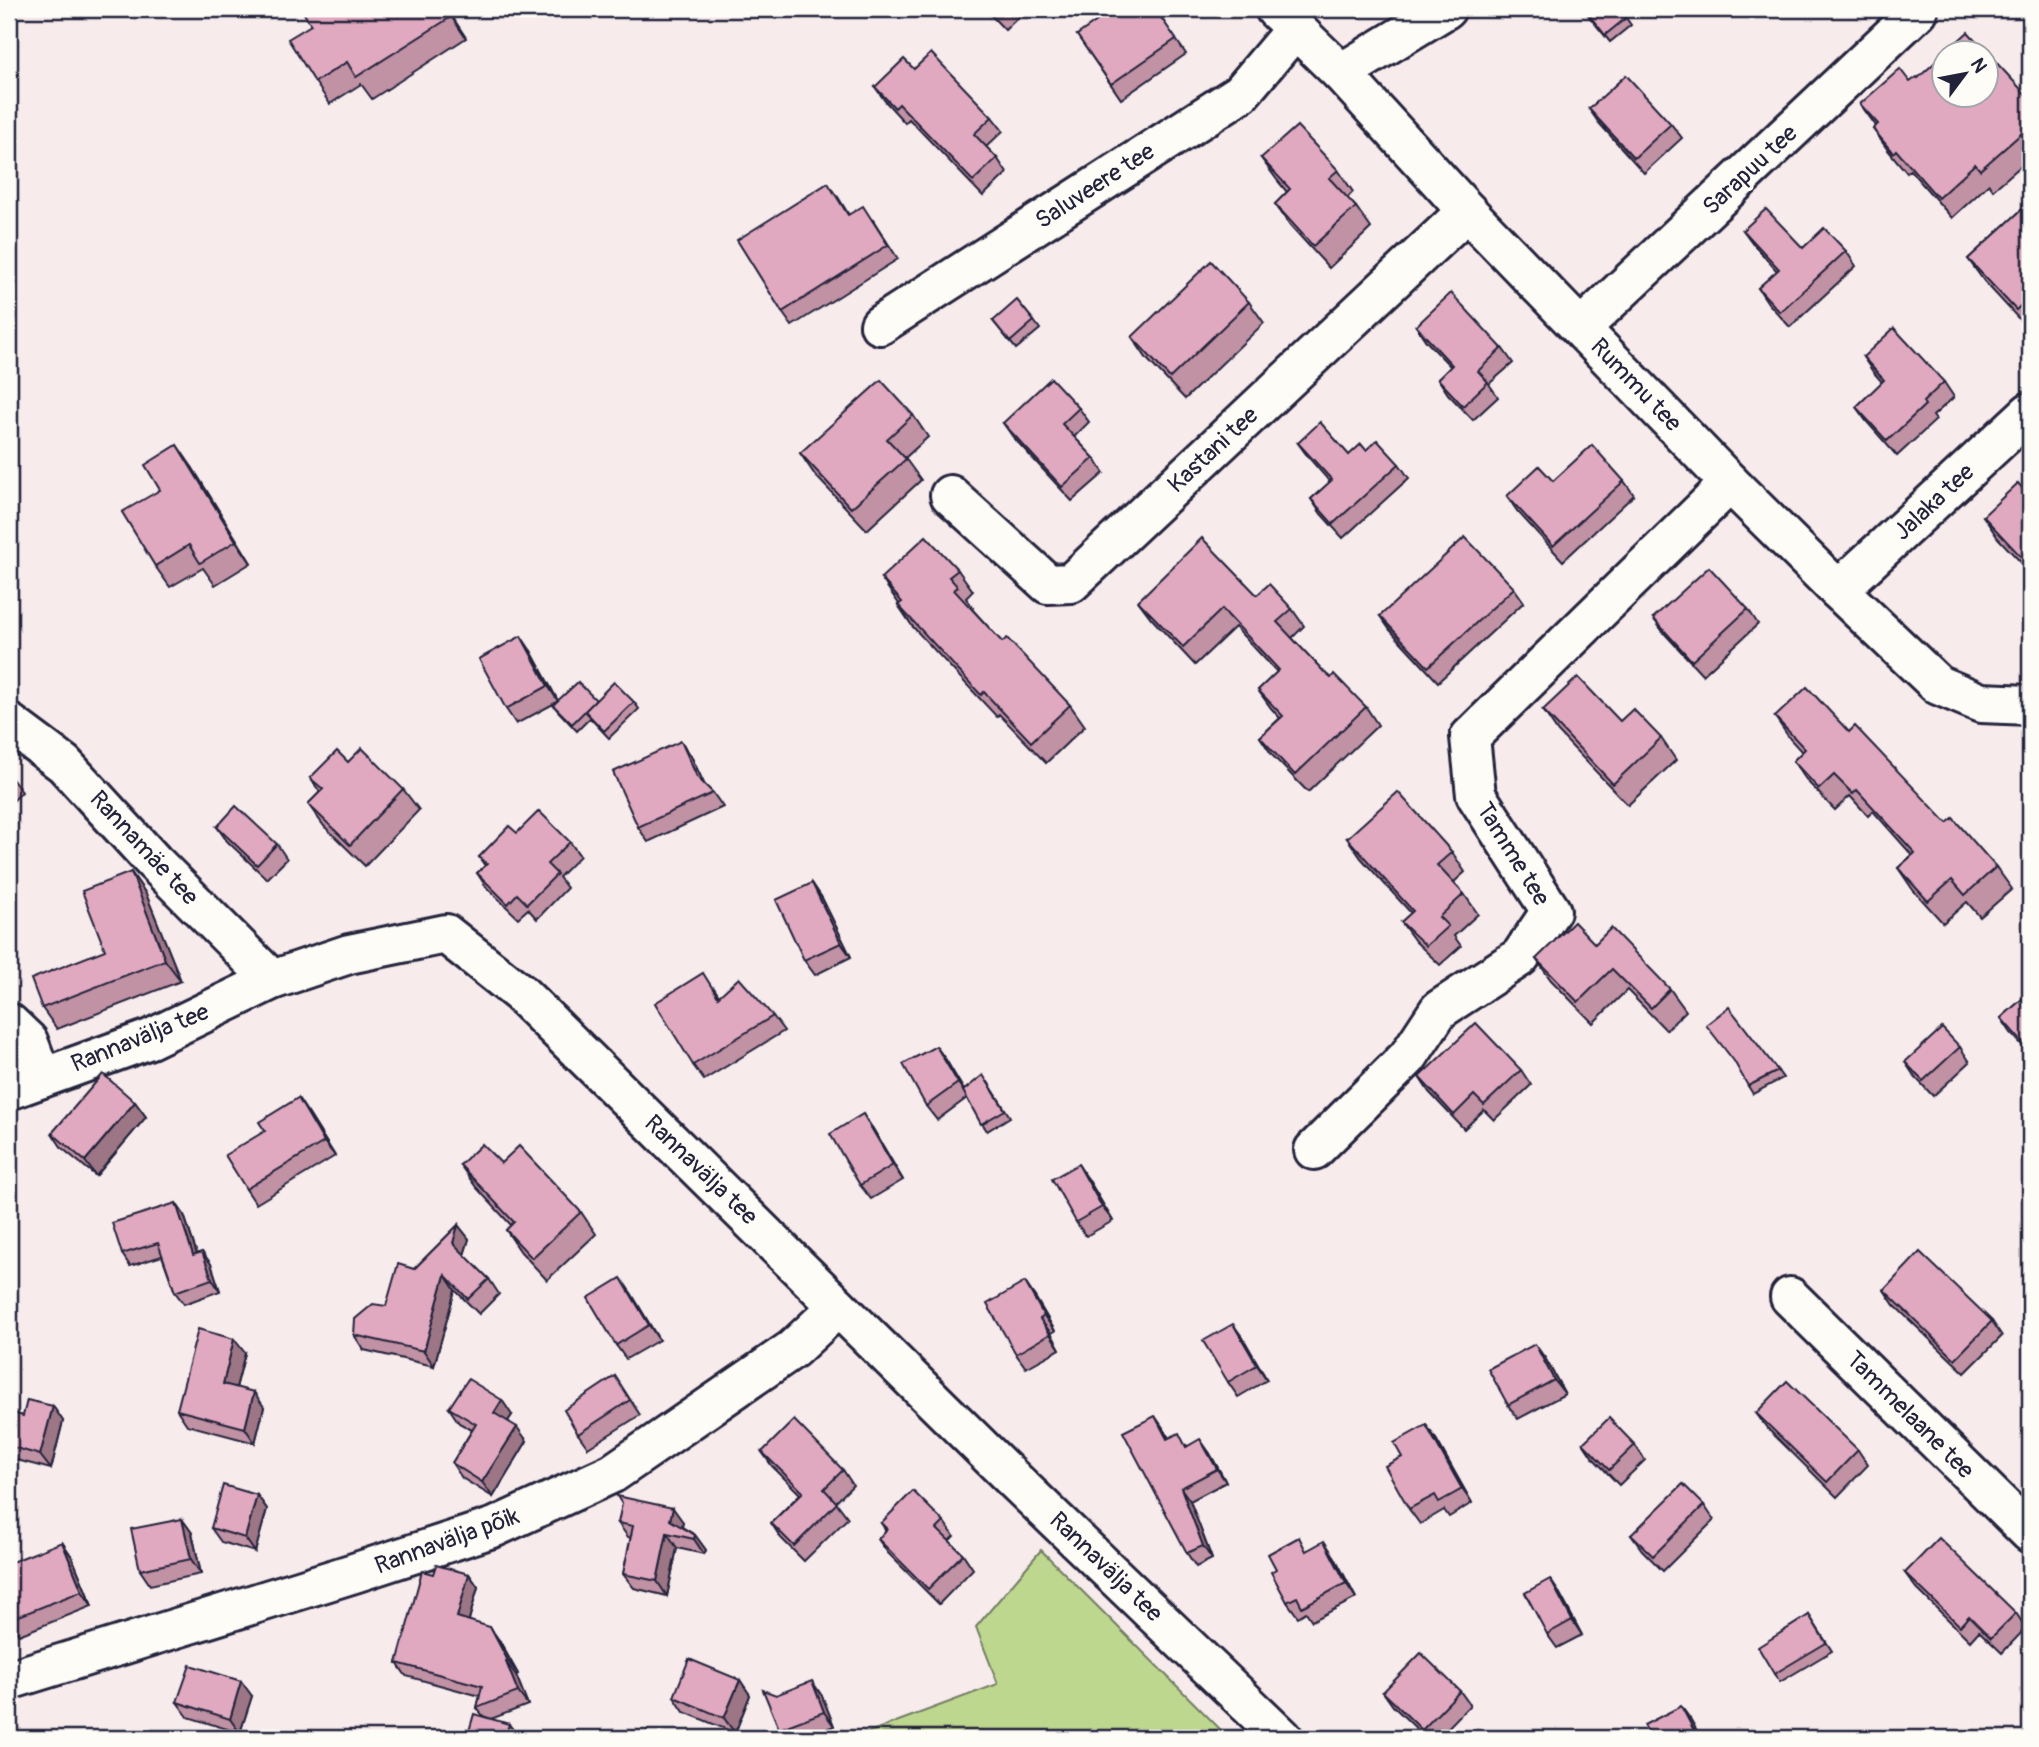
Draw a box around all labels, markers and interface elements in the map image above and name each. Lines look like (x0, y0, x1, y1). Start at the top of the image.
north arrow (1930, 38, 2000, 108)
text: N (1965, 54, 1992, 77)
street label: Sarapuu tee (1697, 119, 1803, 221)
street label: Saluveere tee (1030, 137, 1160, 235)
street label: Rummu tee (1584, 332, 1688, 438)
street label: Kastani tee (1162, 401, 1264, 499)
street label: Jalaka tee (1888, 457, 1980, 546)
street label: Rannamäe tee (84, 785, 204, 911)
street label: Tamme tee (1470, 797, 1556, 911)
street label: Rannavälja tee (67, 997, 213, 1079)
street label: Rannavälja tee (638, 1109, 764, 1231)
street label: Tammelaane tee (1840, 1345, 1980, 1485)
street label: Rannavälja põik (371, 1502, 523, 1580)
street label: Rannavälja tee (1043, 1506, 1169, 1628)

